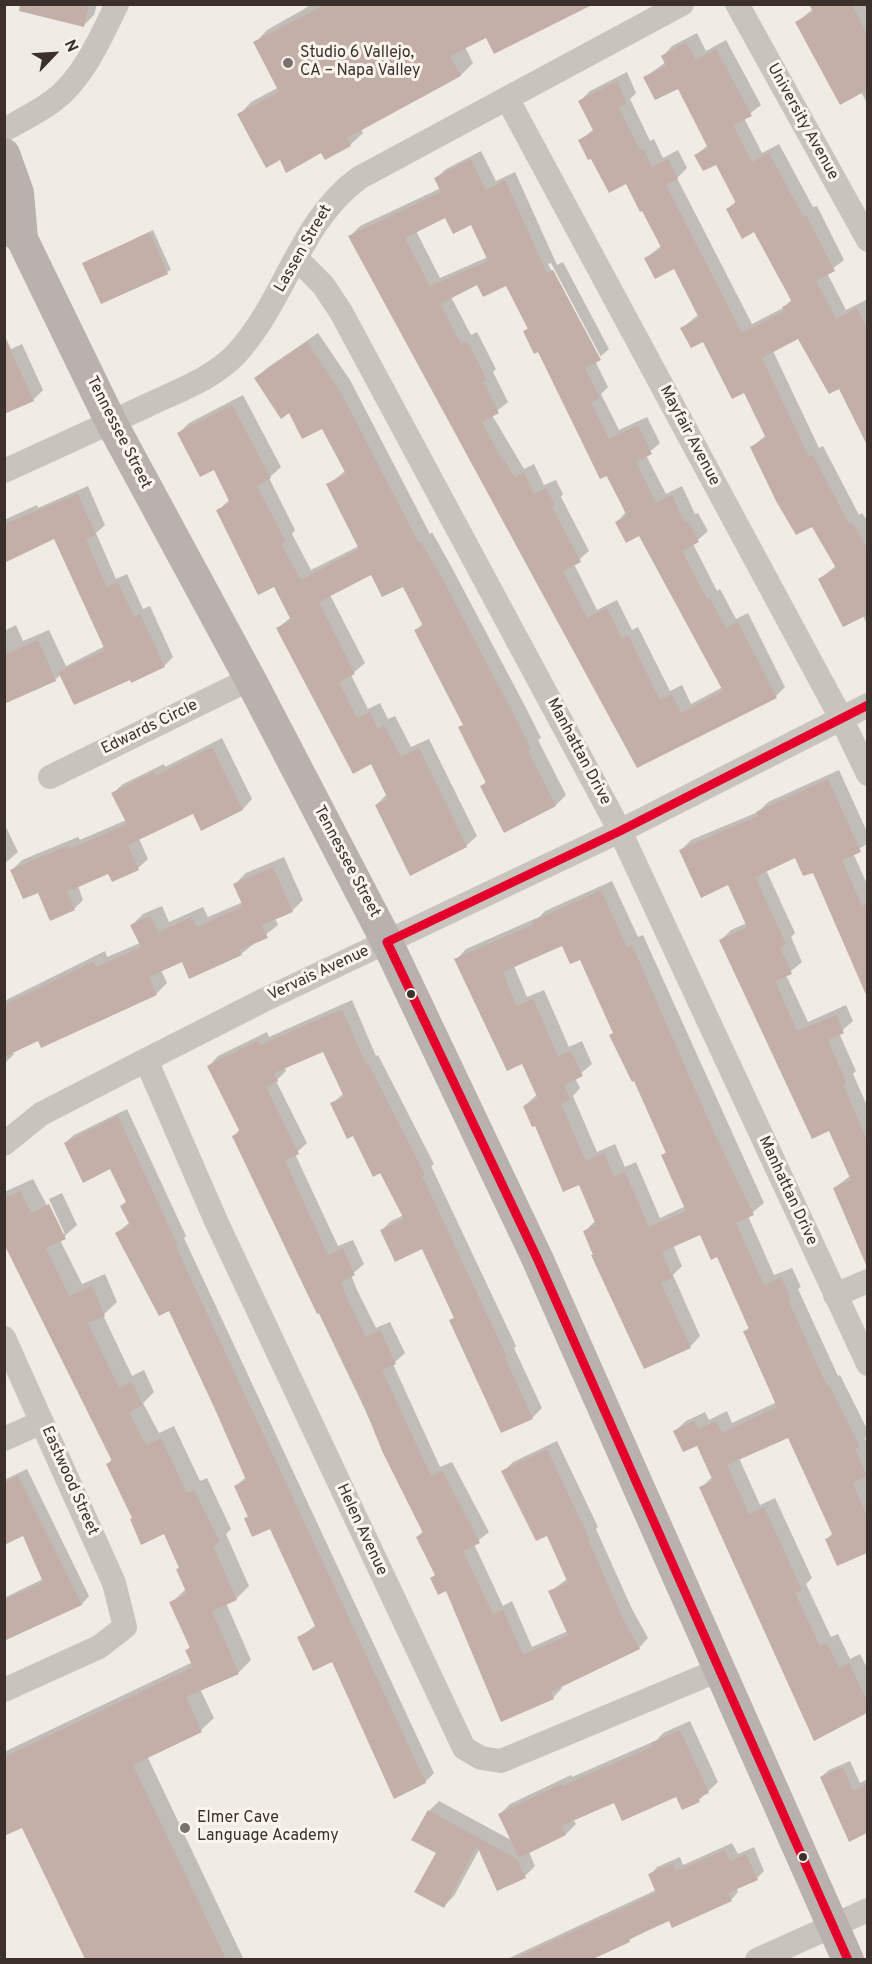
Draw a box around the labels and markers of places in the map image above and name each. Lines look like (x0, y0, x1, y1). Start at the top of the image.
place label: Studio 6 Vallejo, CA – Napa Valley (300, 44, 420, 82)
marker: Studio 6 Vallejo, CA – Napa Valley (281, 56, 295, 70)
unlabelled marker (405, 988, 417, 1000)
place label: Elmer Cave Language Academy (197, 1809, 339, 1847)
marker: Elmer Cave Language Academy (178, 1821, 192, 1835)
unlabelled marker (797, 1851, 809, 1863)

